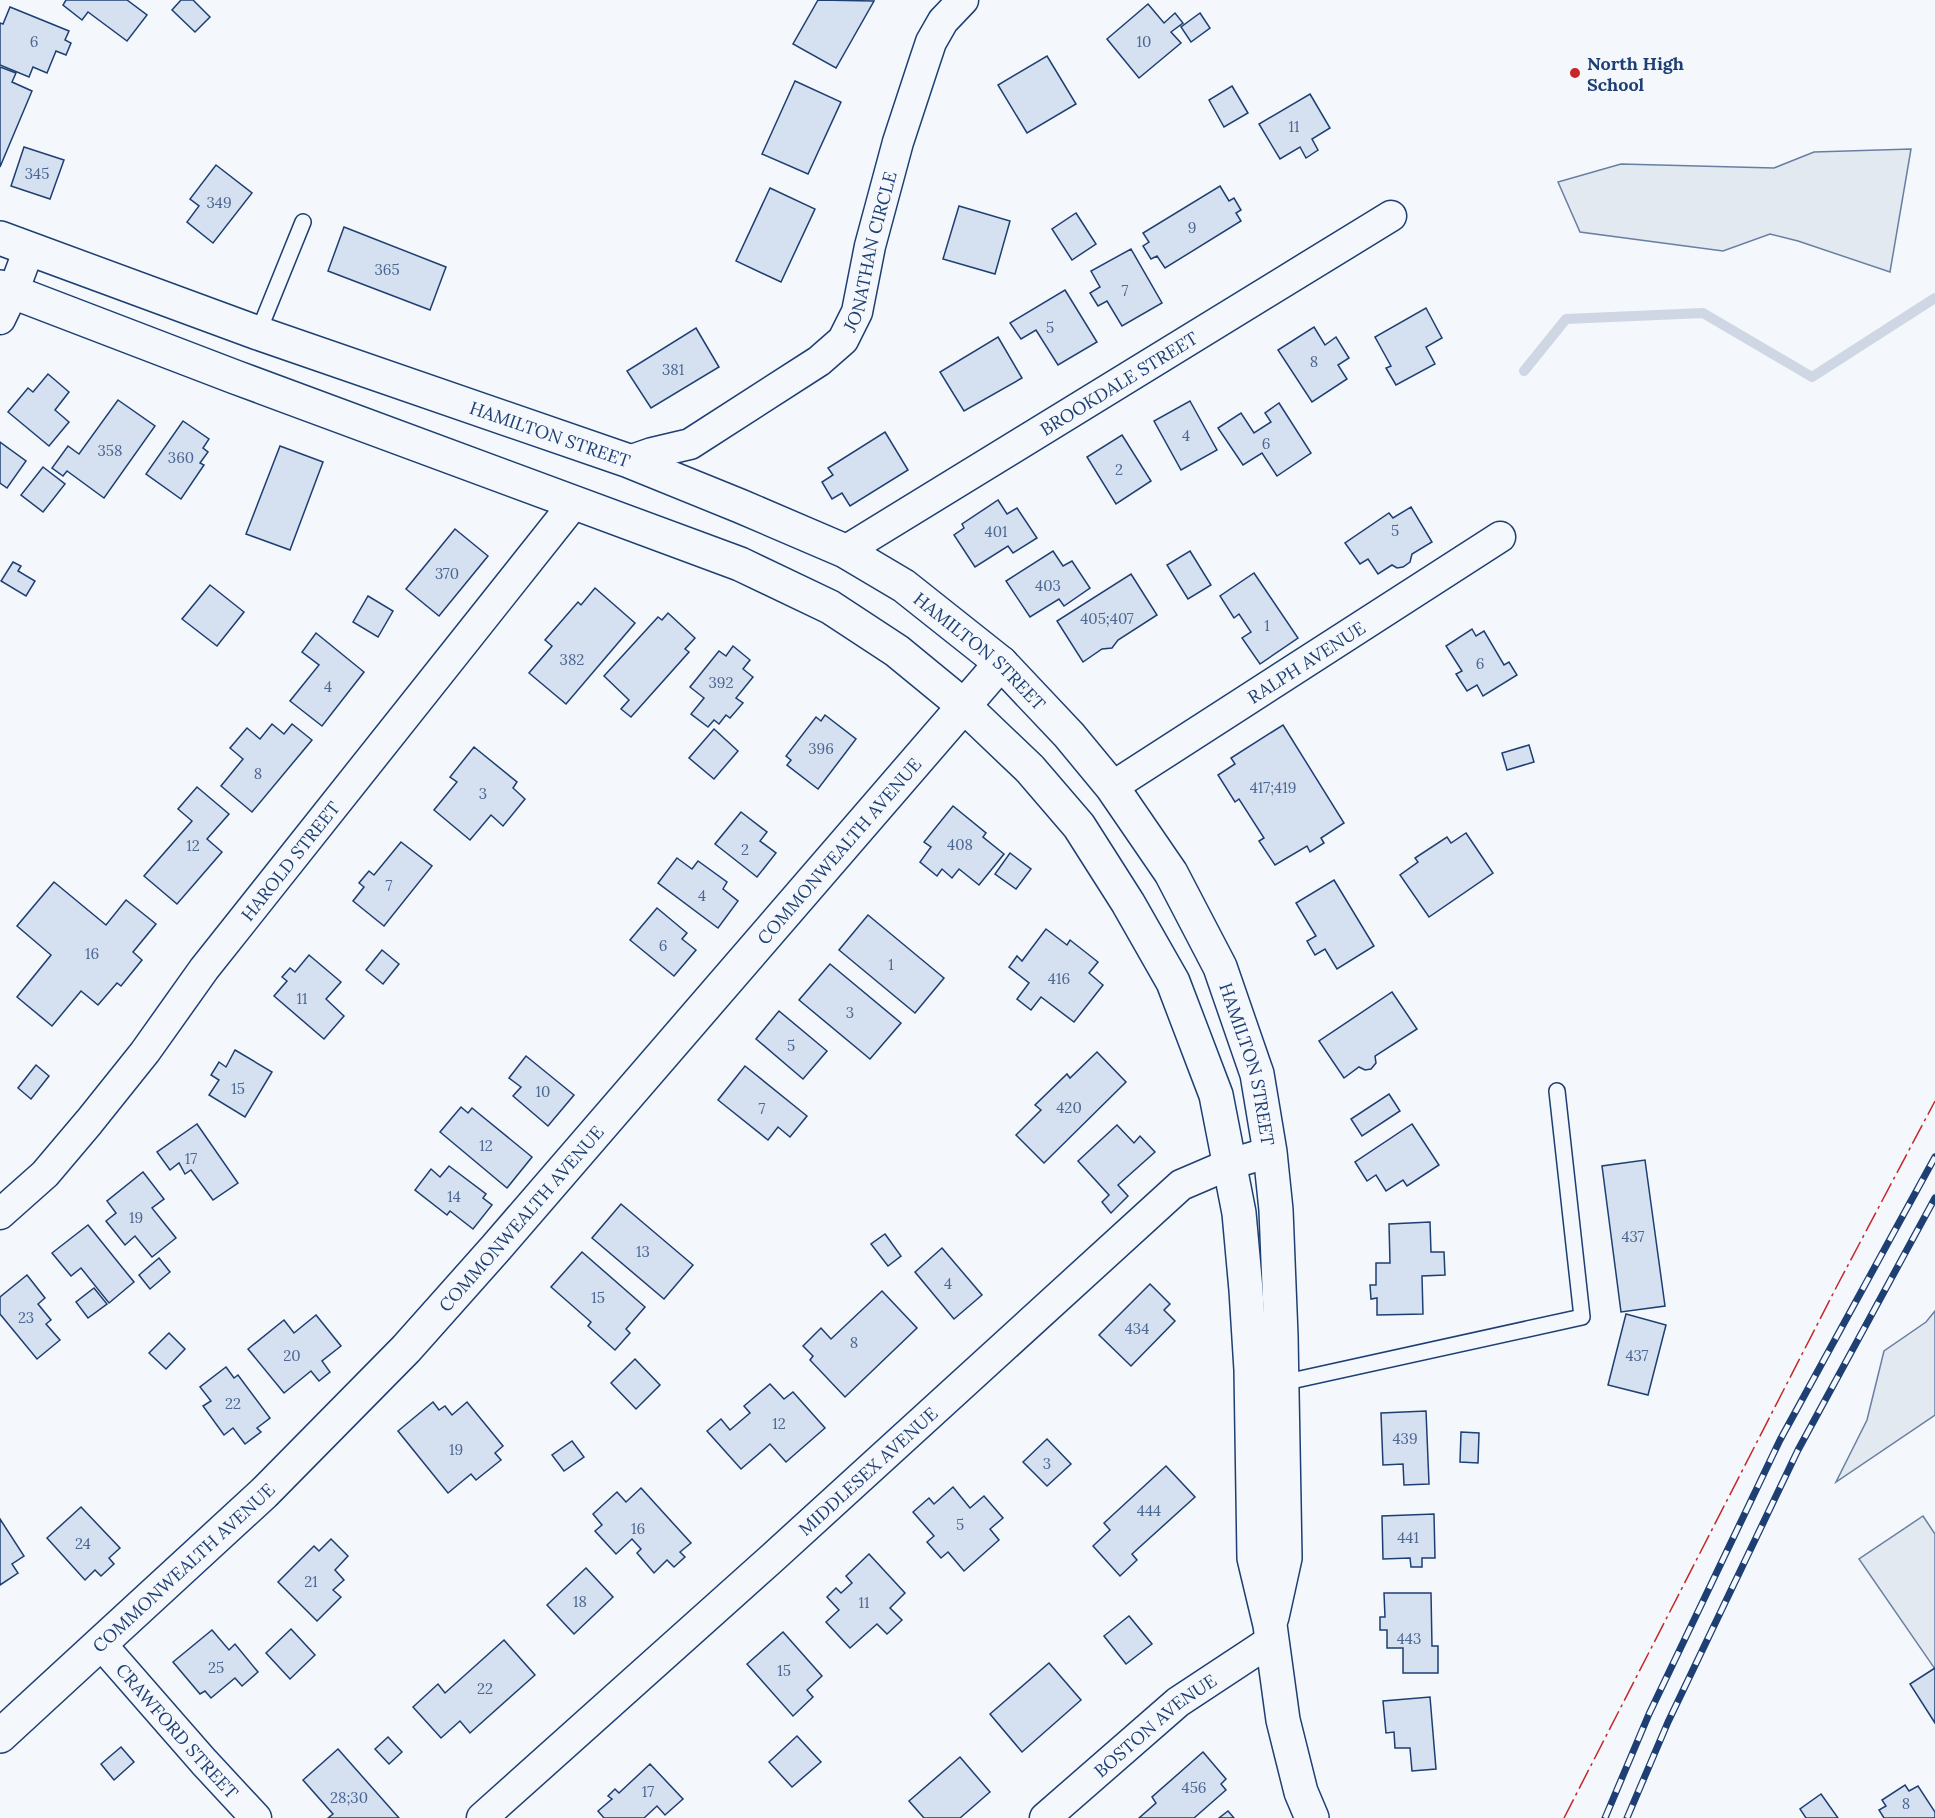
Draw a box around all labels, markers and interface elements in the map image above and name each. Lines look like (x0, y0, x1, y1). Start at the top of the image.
house number: 6 (30, 32, 38, 51)
house number: 10 (1137, 32, 1151, 51)
place label: North High School (1587, 52, 1684, 96)
marker: North High School (1568, 66, 1582, 80)
house number: 11 (1289, 117, 1299, 136)
house number: 345 (25, 164, 49, 183)
street label: JONATHAN CIRCLE (837, 169, 901, 336)
house number: 349 (206, 193, 232, 212)
house number: 9 (1188, 218, 1196, 237)
house number: 365 (374, 260, 400, 279)
house number: 7 (1122, 281, 1129, 300)
house number: 5 (1046, 318, 1054, 337)
street label: BROOKDALE STREET (1036, 326, 1202, 440)
house number: 8 (1310, 352, 1318, 371)
house number: 381 (662, 360, 684, 379)
street label: HAMILTON STREET (467, 395, 634, 472)
house number: 4 (1182, 426, 1190, 445)
house number: 6 (1262, 434, 1270, 453)
house number: 358 (98, 441, 122, 460)
house number: 360 (168, 448, 194, 467)
house number: 2 (1115, 460, 1123, 479)
house number: 5 (1391, 521, 1399, 540)
house number: 401 (985, 522, 1007, 541)
house number: 370 (435, 564, 459, 583)
house number: 403 (1035, 576, 1061, 595)
street label: HAMILTON STREET (909, 587, 1051, 715)
house number: 405;407 (1080, 609, 1134, 628)
street label: RALPH AVENUE (1243, 616, 1369, 708)
house number: 1 (1264, 616, 1270, 635)
house number: 382 (560, 650, 584, 669)
house number: 6 (1476, 654, 1484, 673)
house number: 392 (708, 673, 734, 692)
house number: 4 (324, 677, 332, 696)
house number: 396 (808, 739, 834, 758)
street label: COMMONWEALTH AVENUE (752, 753, 926, 949)
house number: 8 (254, 764, 262, 783)
house number: 417;419 (1250, 778, 1296, 797)
house number: 3 (479, 784, 487, 803)
street label: HAROLD STREET (235, 796, 345, 925)
house number: 408 (947, 835, 973, 854)
house number: 12 (186, 836, 200, 855)
house number: 2 (741, 840, 749, 859)
house number: 7 (386, 876, 393, 895)
house number: 4 (698, 886, 706, 905)
house number: 6 (659, 936, 667, 955)
house number: 16 (85, 944, 99, 963)
house number: 1 (888, 955, 894, 974)
house number: 416 (1048, 969, 1070, 988)
street label: HAMILTON STREET (1215, 979, 1280, 1148)
house number: 11 (297, 989, 307, 1008)
house number: 3 (846, 1003, 854, 1022)
house number: 5 (787, 1036, 795, 1055)
house number: 15 (231, 1079, 245, 1098)
house number: 10 (536, 1082, 550, 1101)
house number: 420 (1056, 1098, 1082, 1117)
house number: 7 (759, 1099, 766, 1118)
street label: COMMONWEALTH AVENUE (433, 1120, 608, 1316)
house number: 12 (479, 1136, 493, 1155)
house number: 17 (185, 1149, 197, 1168)
house number: 14 (447, 1187, 461, 1206)
house number: 19 (129, 1208, 143, 1227)
house number: 437 (1621, 1227, 1645, 1246)
house number: 13 (636, 1242, 650, 1261)
house number: 4 (944, 1274, 952, 1293)
house number: 15 (591, 1288, 605, 1307)
house number: 23 (18, 1308, 34, 1327)
house number: 434 (1125, 1319, 1149, 1338)
house number: 8 (850, 1333, 858, 1352)
house number: 20 (283, 1346, 301, 1365)
house number: 437 (1625, 1346, 1649, 1365)
house number: 22 (225, 1394, 241, 1413)
street label: MIDDLESEX AVENUE (793, 1401, 942, 1540)
house number: 12 (772, 1414, 786, 1433)
house number: 439 (1392, 1429, 1418, 1448)
house number: 19 (449, 1440, 463, 1459)
house number: 3 (1043, 1454, 1051, 1473)
street label: COMMONWEALTH AVENUE (87, 1478, 279, 1657)
house number: 444 (1137, 1501, 1161, 1520)
house number: 5 (956, 1515, 964, 1534)
house number: 16 (631, 1519, 645, 1538)
house number: 441 (1397, 1528, 1419, 1547)
house number: 24 (75, 1534, 91, 1553)
house number: 21 (304, 1572, 318, 1591)
house number: 18 (573, 1592, 587, 1611)
house number: 11 (859, 1593, 869, 1612)
house number: 443 (1397, 1629, 1421, 1648)
street label: CRAWFORD STREET (111, 1658, 244, 1804)
house number: 25 (208, 1658, 224, 1677)
house number: 15 (777, 1661, 791, 1680)
street label: BOSTON AVENUE (1089, 1668, 1221, 1782)
house number: 22 (477, 1679, 493, 1698)
house number: 456 (1182, 1778, 1206, 1797)
house number: 17 (642, 1782, 654, 1801)
house number: 28;30 (330, 1788, 368, 1807)
house number: 8 (1902, 1794, 1910, 1813)

